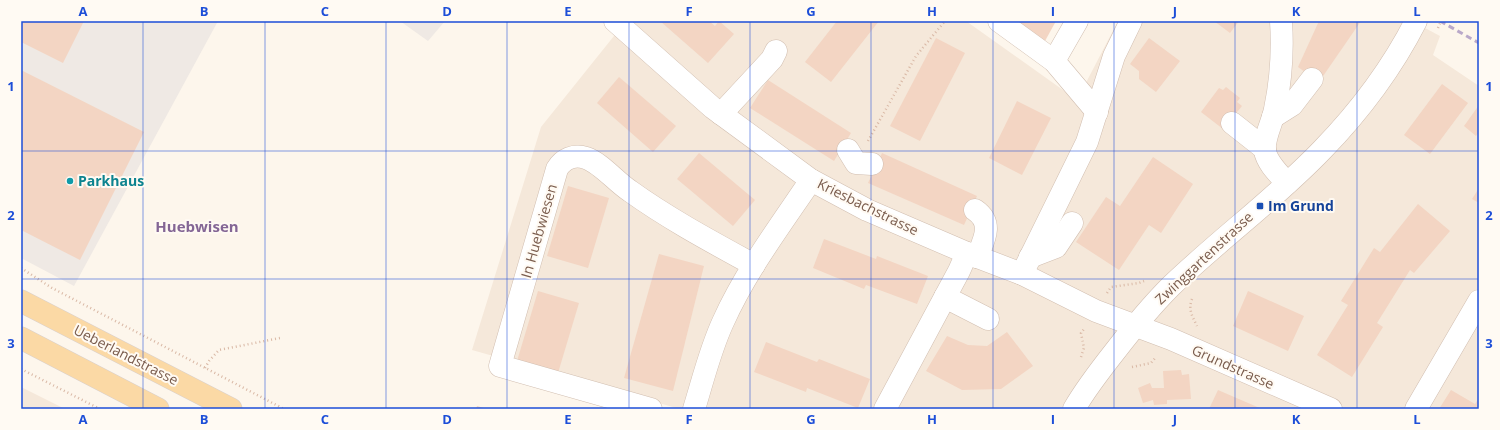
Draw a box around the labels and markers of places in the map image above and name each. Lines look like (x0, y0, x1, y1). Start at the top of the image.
place label: Parkhaus (78, 171, 144, 190)
marker: Parkhaus (65, 176, 75, 186)
place label: Im Grund (1268, 196, 1334, 215)
marker: Im Grund (1255, 201, 1265, 211)

